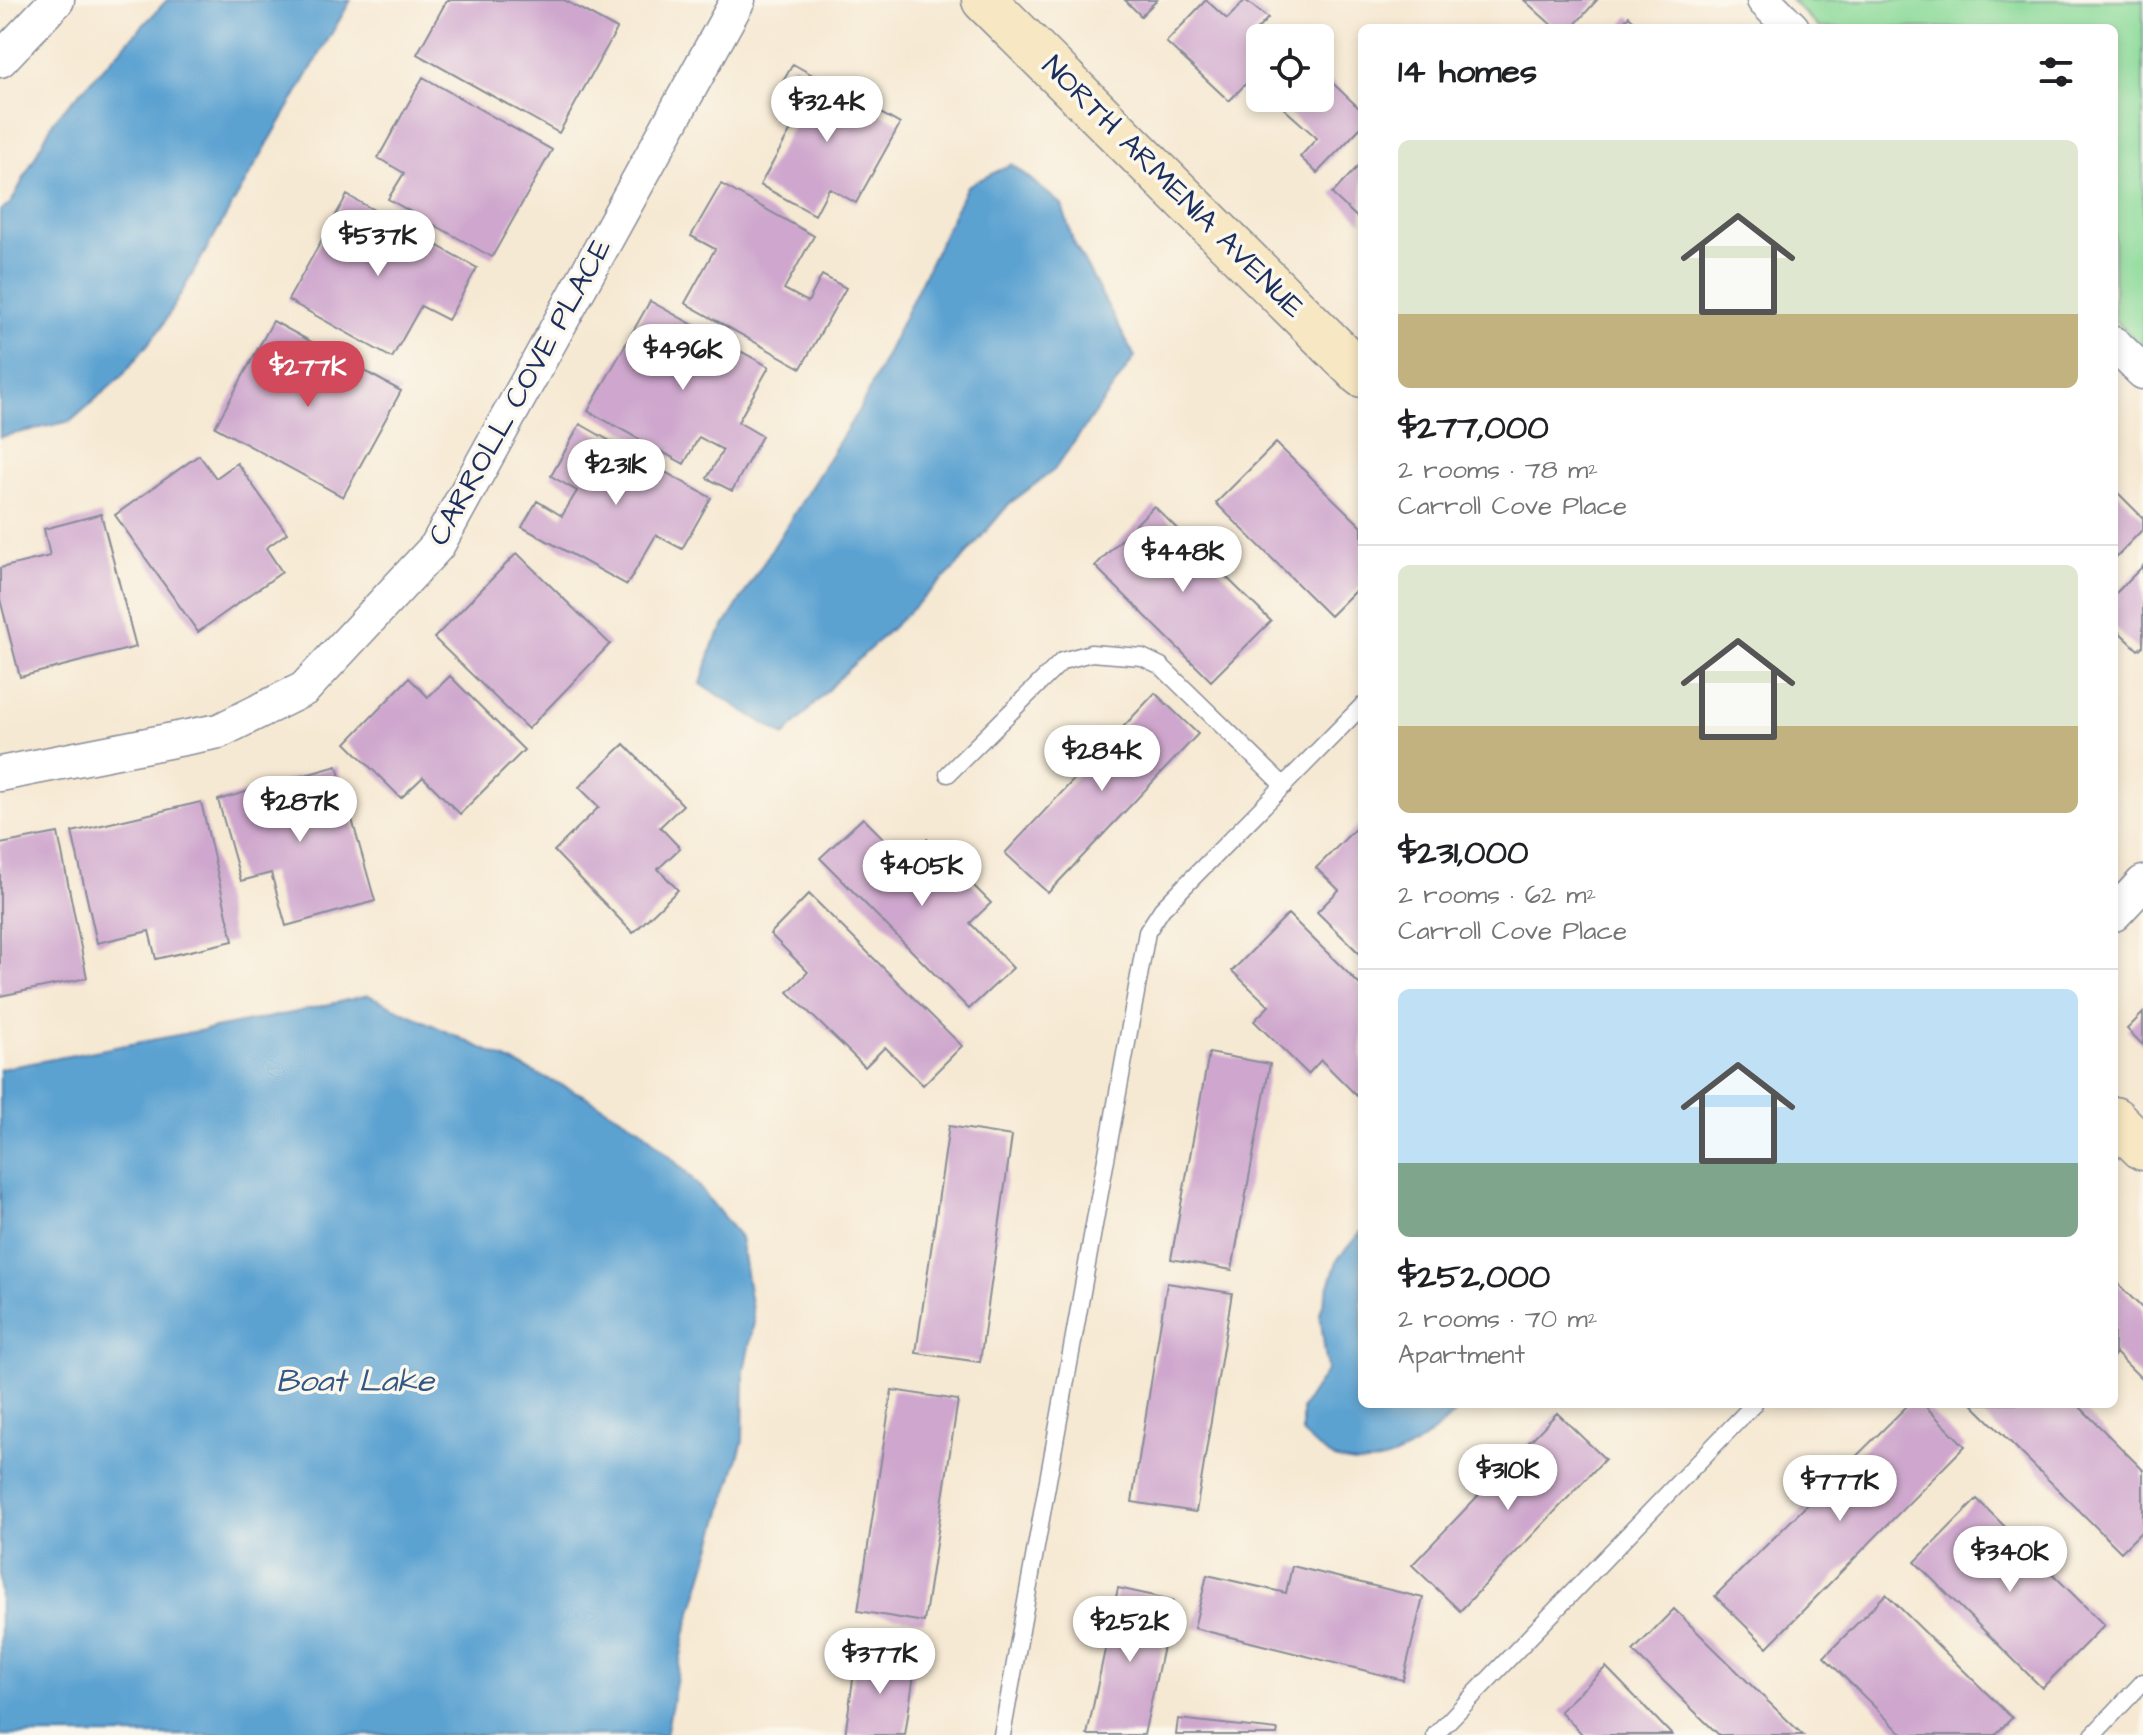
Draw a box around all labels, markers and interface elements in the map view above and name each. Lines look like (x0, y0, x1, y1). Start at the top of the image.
map controls (1246, 24, 1334, 112)
button: locate (1246, 24, 1334, 112)
street label: NORTH ARMENIA AVENUE (1032, 46, 1314, 328)
text: 14 homes (1398, 48, 1537, 96)
icon: filters (2034, 50, 2078, 94)
pin: $324K (771, 76, 883, 144)
text: $324K (789, 84, 865, 120)
icon: home (1666, 192, 1810, 336)
pin: $537K (322, 210, 434, 278)
text: $537K (339, 218, 417, 254)
street label: CARROLL COVE PLACE (418, 231, 622, 553)
pin: $496K (627, 324, 739, 392)
text: $496K (643, 332, 723, 368)
pin: $277K (252, 341, 364, 409)
text: $277K (269, 349, 347, 385)
text: $277,000 (1398, 404, 1549, 452)
pin: $231K (560, 439, 672, 507)
text: $231K (585, 447, 647, 483)
text: 2 rooms · 78 m² (1398, 452, 1598, 488)
text: Carroll Cove Place (1398, 488, 1627, 524)
pin: $448K (1127, 526, 1239, 594)
text: $448K (1142, 534, 1224, 570)
icon: home (1666, 617, 1810, 761)
pin: $284K (1046, 725, 1158, 793)
text: $284K (1062, 733, 1142, 769)
pin: $287K (244, 776, 356, 844)
text: $287K (261, 784, 339, 820)
text: $231,000 (1398, 829, 1528, 877)
pin: $405K (866, 840, 978, 908)
text: $405K (881, 848, 963, 884)
text: 2 rooms · 62 m² (1398, 877, 1596, 913)
text: Carroll Cove Place (1398, 913, 1627, 949)
icon: home (1666, 1041, 1810, 1185)
text: $252,000 (1398, 1253, 1550, 1301)
text: 2 rooms · 70 m² (1398, 1301, 1597, 1337)
text: Apartment (1398, 1337, 1525, 1373)
water label: Boat Lake (276, 1359, 436, 1404)
pin: $310K (1452, 1444, 1564, 1512)
text: $310K (1476, 1452, 1540, 1488)
pin: $777K (1784, 1455, 1896, 1523)
text: $777K (1801, 1463, 1879, 1499)
pin: $340K (1954, 1526, 2066, 1594)
text: $340K (1971, 1534, 2049, 1570)
pin: $252K (1074, 1596, 1186, 1664)
text: $252K (1091, 1604, 1169, 1640)
pin: $377K (824, 1628, 936, 1696)
text: $377K (842, 1636, 918, 1672)

